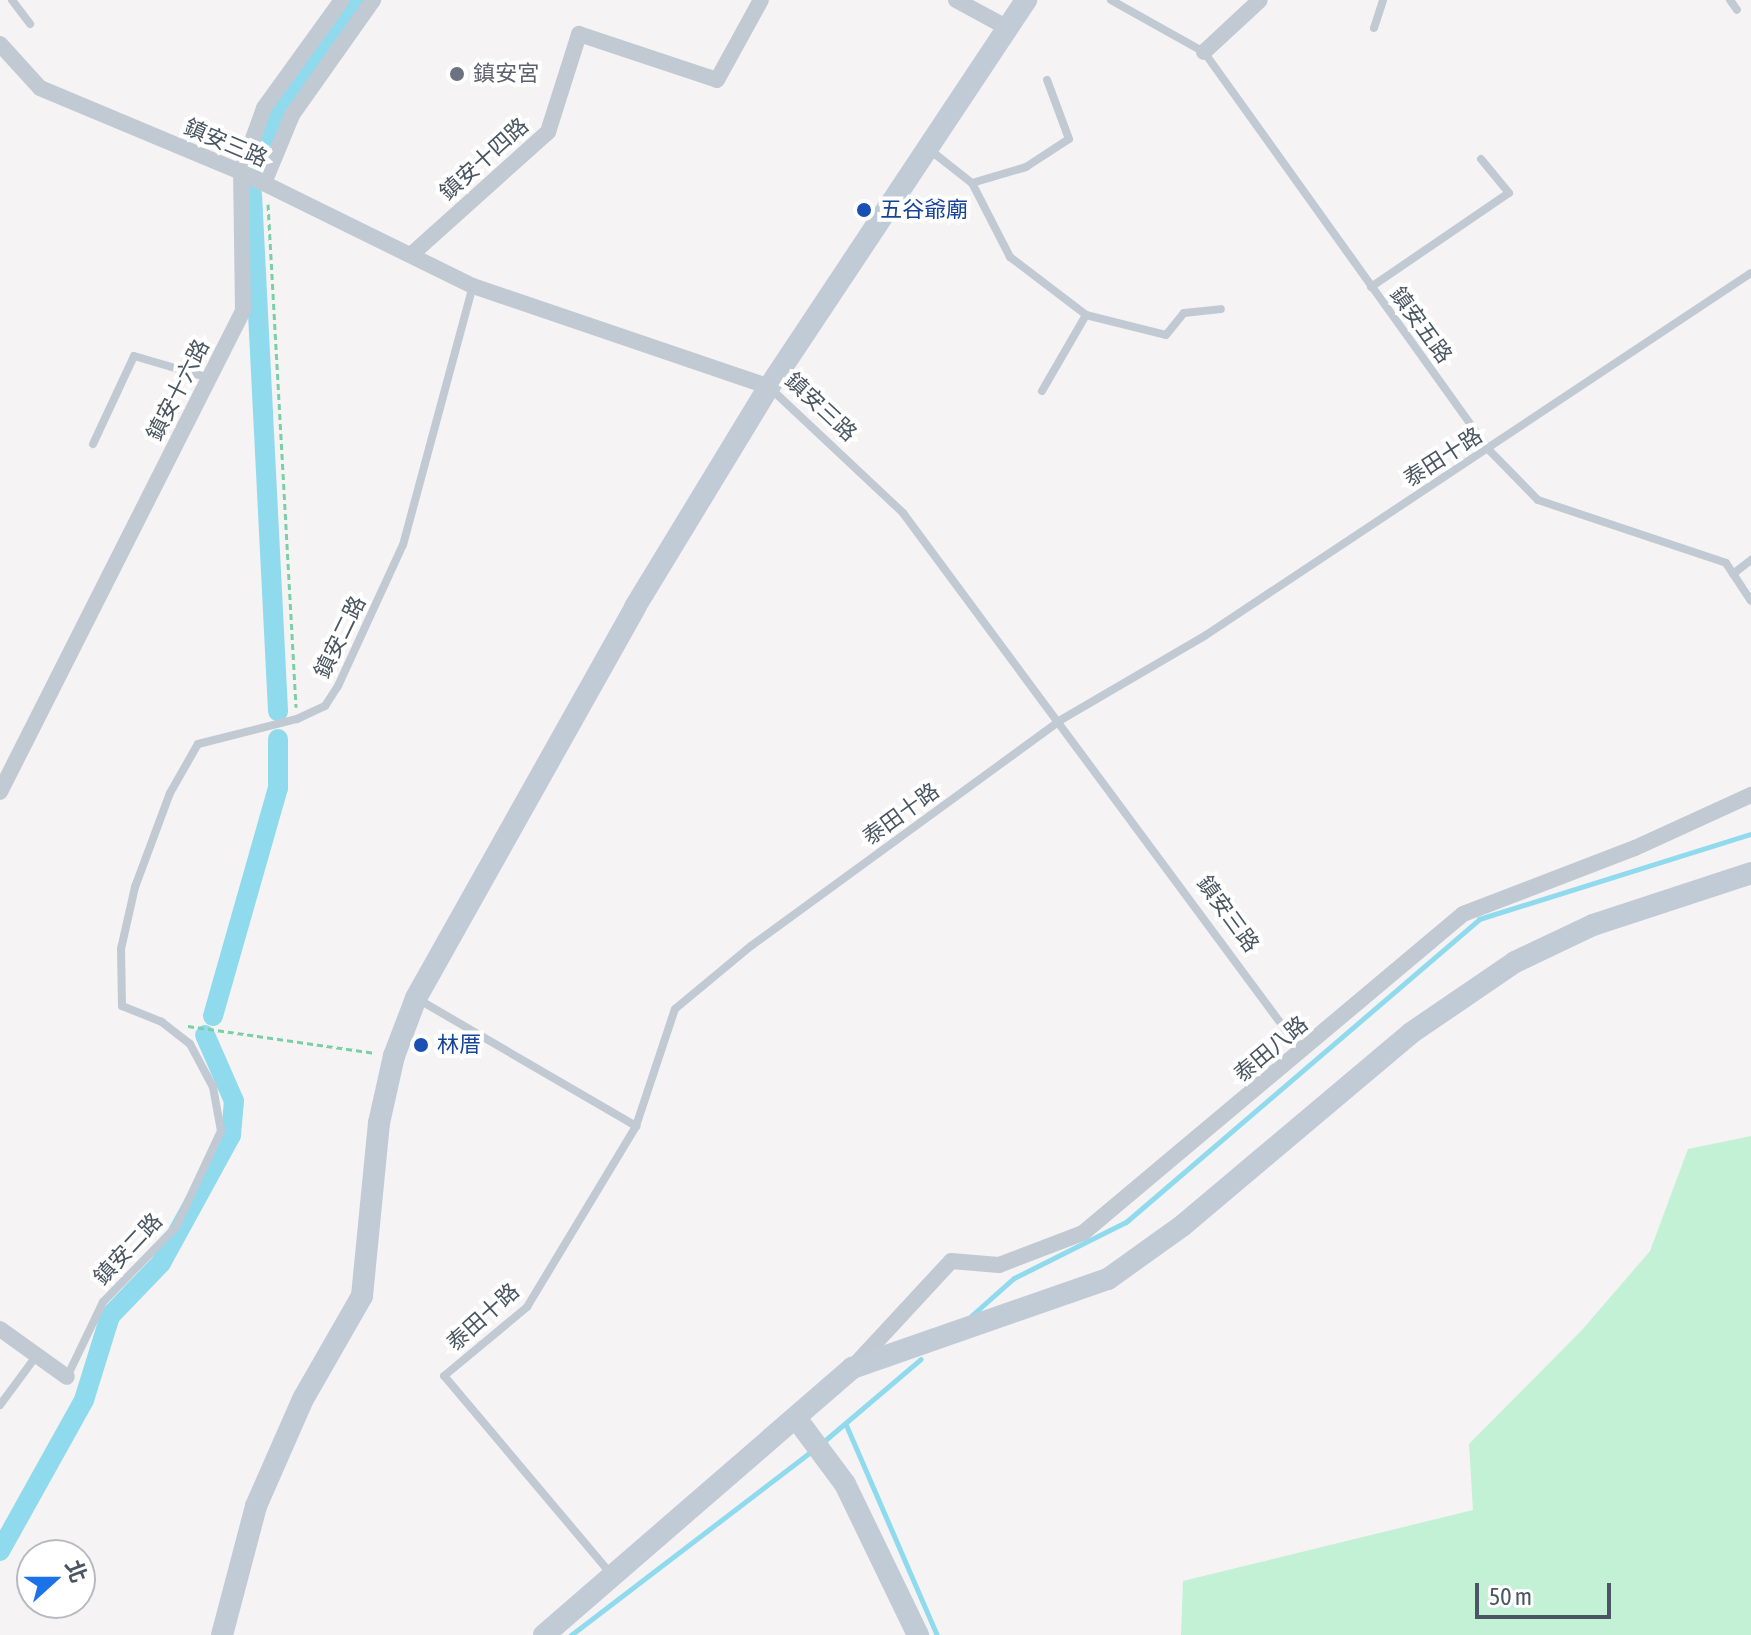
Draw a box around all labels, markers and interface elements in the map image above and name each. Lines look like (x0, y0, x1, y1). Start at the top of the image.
place label: 鎮安宮 (473, 61, 539, 87)
marker: 鎮安宮 (448, 65, 466, 83)
street label: 鎮安十四路 (434, 112, 534, 206)
street label: 鎮安三路 (180, 114, 272, 172)
place label: 五谷爺廟 (880, 197, 968, 223)
marker: 五谷爺廟 (855, 201, 873, 219)
street label: 鎮安五路 (1384, 282, 1458, 368)
street label: 鎮安十六路 (141, 335, 215, 445)
street label: 鎮安三路 (780, 367, 862, 447)
street label: 泰田十路 (1399, 422, 1487, 492)
street label: 鎮安二路 (309, 592, 371, 682)
street label: 泰田十路 (858, 777, 944, 851)
street label: 鎮安三路 (1191, 871, 1265, 957)
street label: 泰田八路 (1229, 1011, 1313, 1087)
place label: 林厝 (437, 1032, 481, 1058)
marker: 林厝 (412, 1036, 430, 1054)
street label: 鎮安二路 (88, 1208, 168, 1290)
street label: 泰田十路 (441, 1278, 525, 1356)
north arrow (16, 1539, 96, 1619)
text: 北 (60, 1556, 93, 1586)
scale bar (1479, 1567, 1615, 1617)
text: 50 m (1489, 1583, 1532, 1610)

